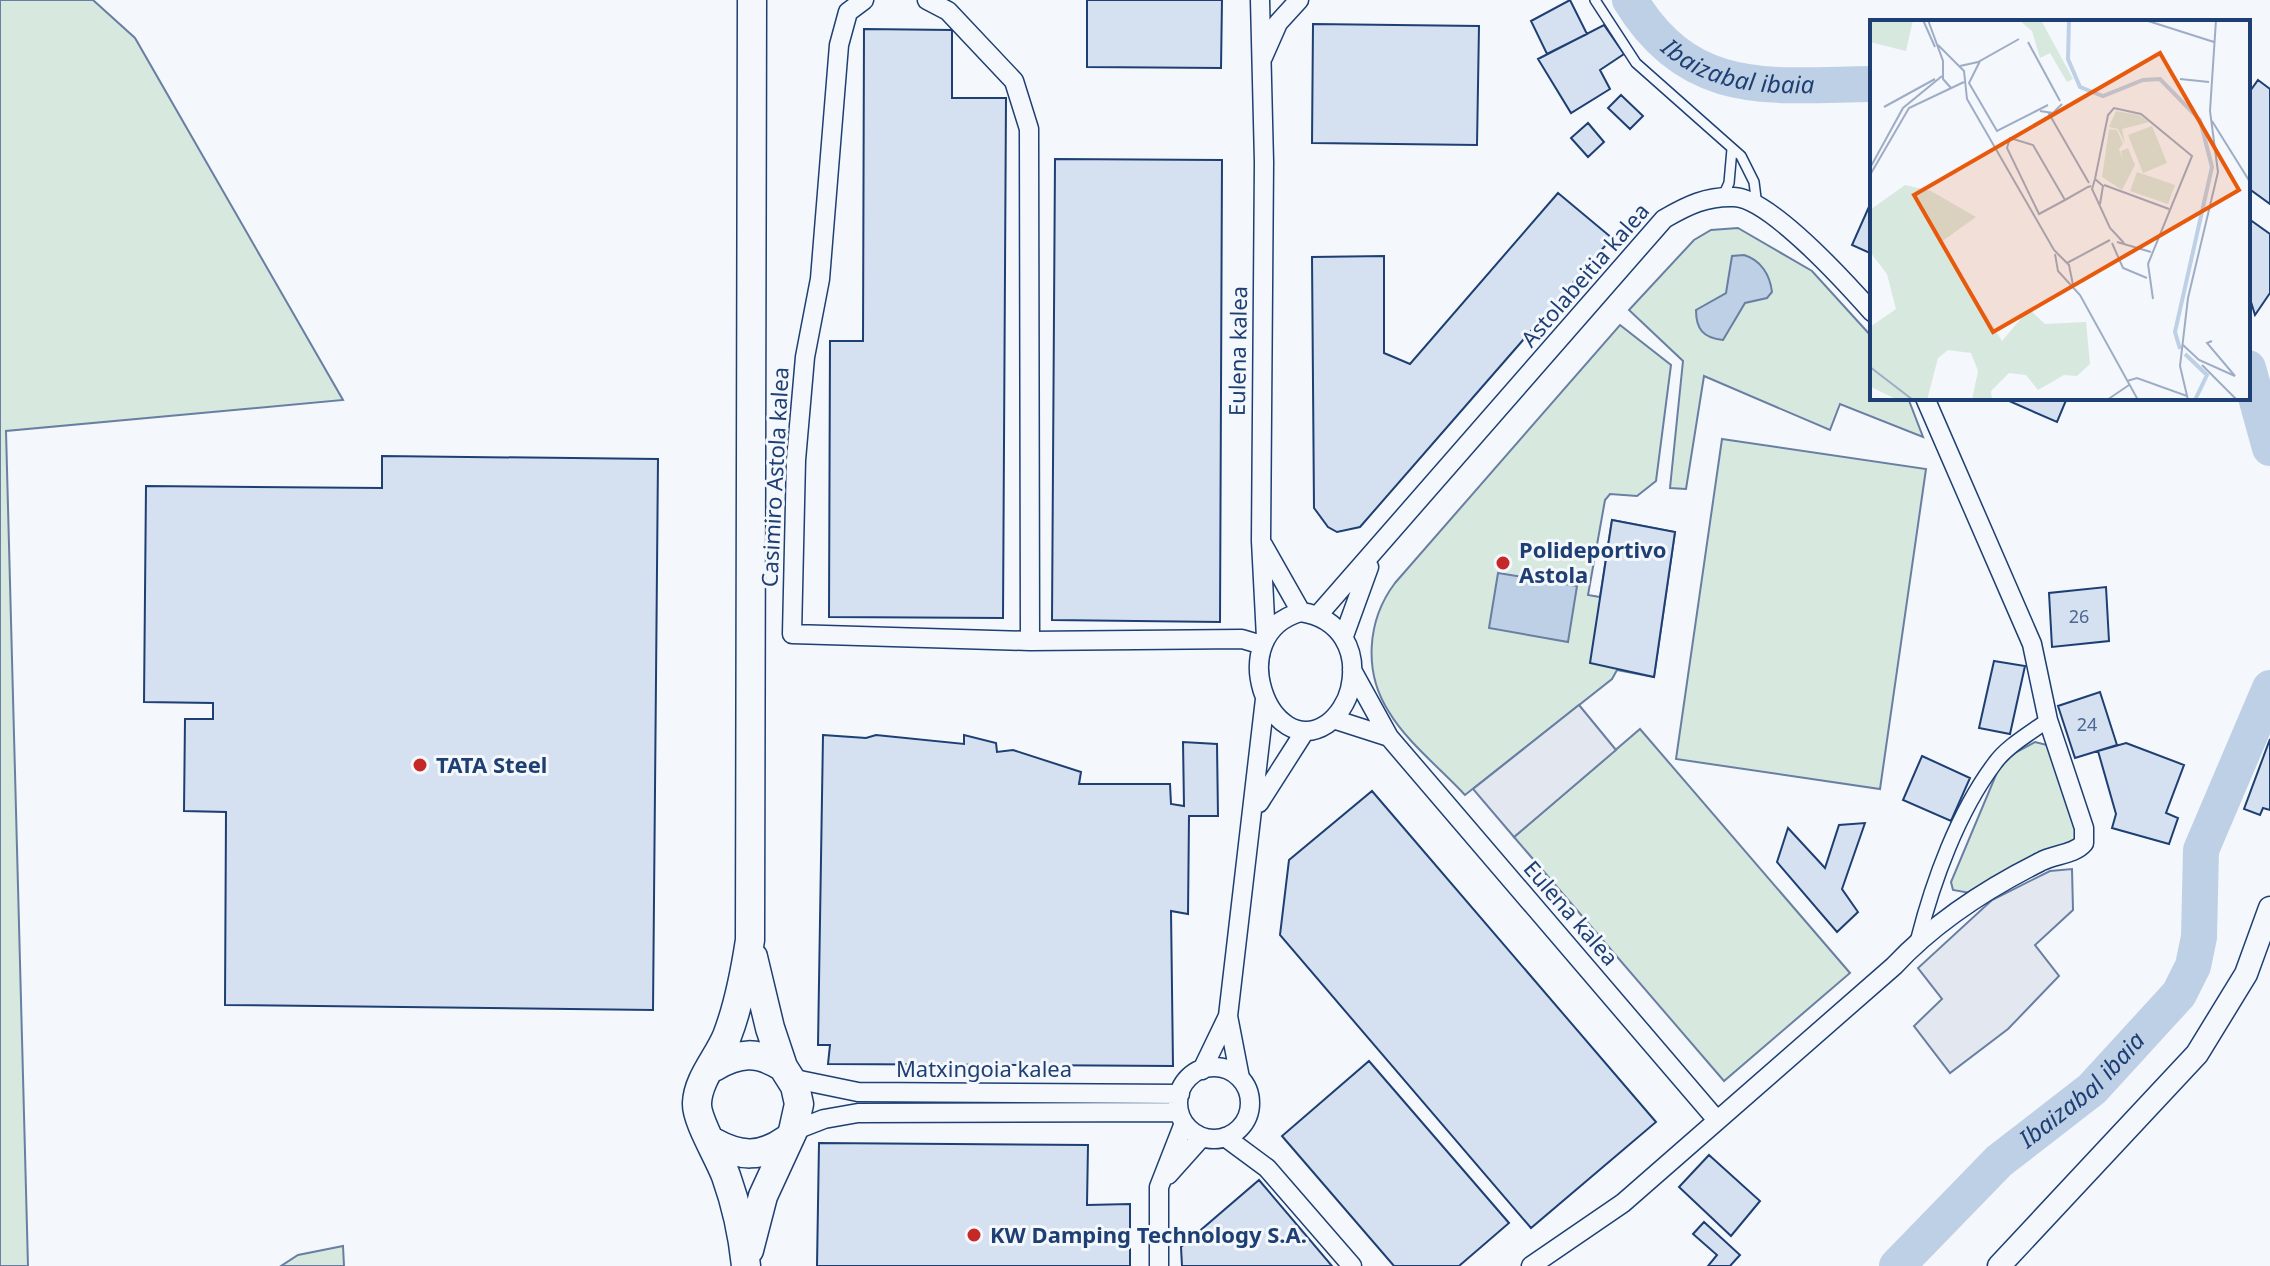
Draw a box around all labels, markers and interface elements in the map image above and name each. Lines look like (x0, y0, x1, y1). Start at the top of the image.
inset map (1870, 20, 2250, 400)
water label: Ibaizabal ibaia (1654, 30, 1815, 100)
street label: Astolabeitia kalea (1513, 196, 1655, 353)
street label: Eulena kalea (1221, 286, 1253, 416)
street label: Casimiro Astola kalea (753, 366, 795, 588)
place label: Polideportivo Astola (1519, 534, 1667, 589)
marker: Polideportivo Astola (1494, 554, 1512, 572)
house number: 26 (2069, 604, 2089, 628)
house number: 24 (2077, 712, 2097, 736)
place label: TATA Steel (436, 749, 547, 779)
marker: TATA Steel (411, 756, 429, 774)
street label: Eulena kalea (1518, 853, 1626, 971)
water label: Ibaizabal ibaia (2011, 1024, 2152, 1155)
street label: Matxingoia kalea (896, 1053, 1072, 1083)
place label: KW Damping Technology S.A. (990, 1219, 1307, 1249)
marker: KW Damping Technology S.A. (965, 1226, 983, 1244)

